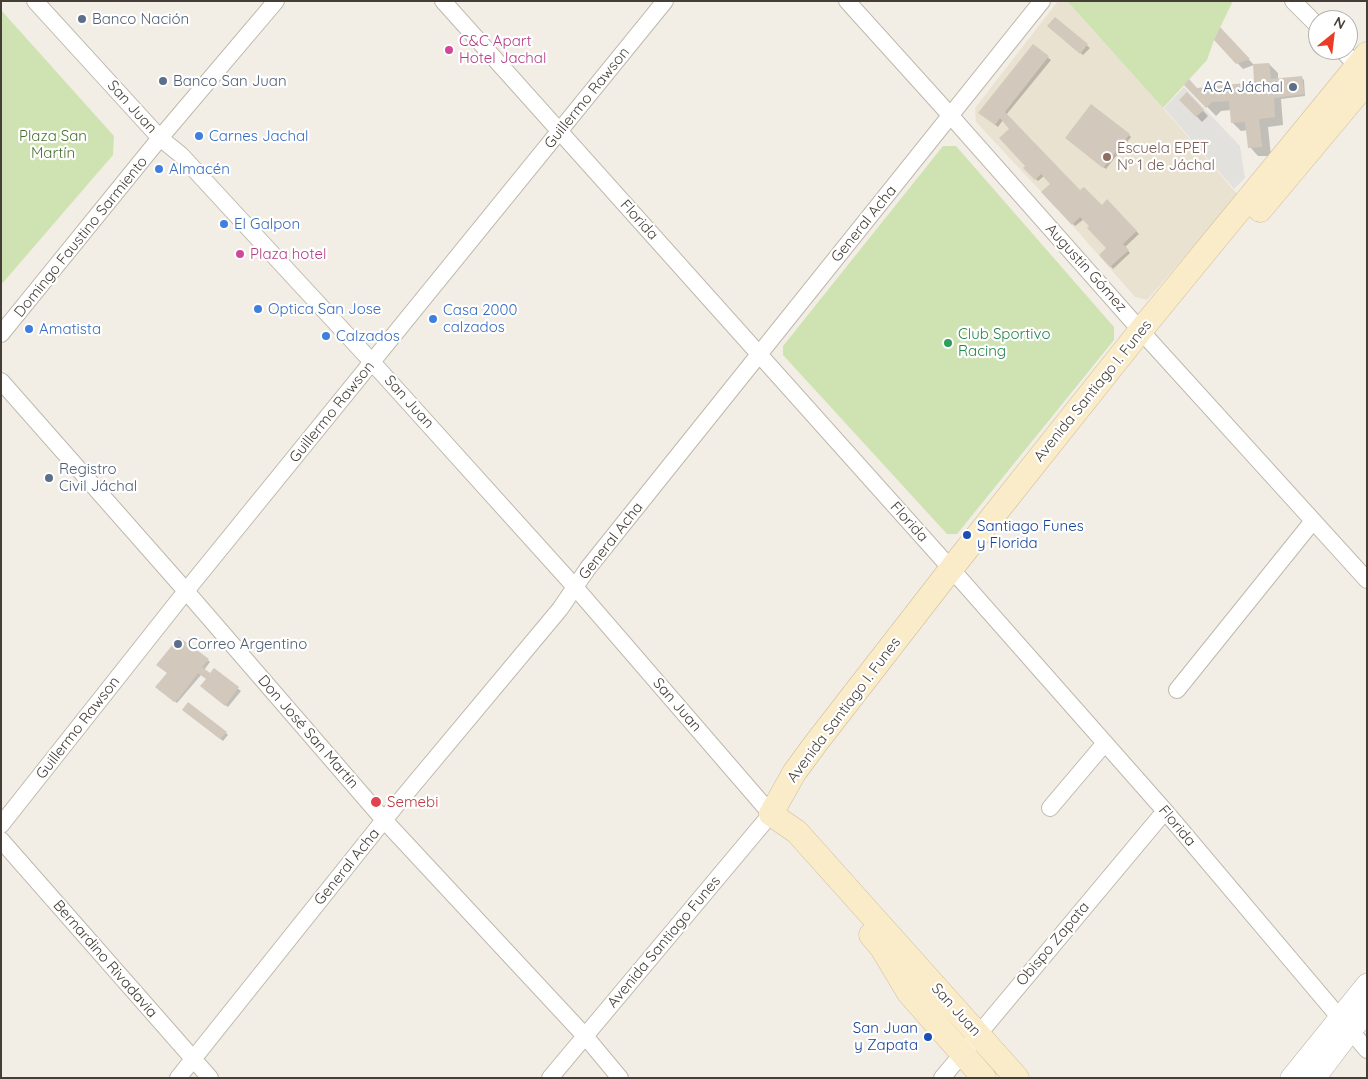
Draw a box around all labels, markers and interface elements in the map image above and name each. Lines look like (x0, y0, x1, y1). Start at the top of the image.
place label: Banco Nación (92, 10, 189, 28)
north arrow (1308, 10, 1358, 60)
text: N (1331, 12, 1349, 33)
marker: Banco Nación (76, 13, 88, 25)
place label: C&C Apart Hotel Jachal (459, 32, 546, 67)
marker: C&C Apart Hotel Jachal (443, 44, 455, 56)
street label: Guillermo Rawson (541, 44, 633, 152)
place label: Banco San Juan (173, 72, 287, 90)
marker: Banco San Juan (157, 75, 169, 87)
street label: San Juan (104, 77, 160, 137)
place label: ACA Jáchal (1203, 78, 1283, 96)
marker: ACA Jáchal (1287, 81, 1299, 93)
park label: Plaza San Martín (19, 127, 87, 162)
place label: Carnes Jachal (209, 127, 308, 145)
marker: Carnes Jachal (193, 130, 205, 142)
place label: Escuela EPET Nº 1 de Jáchal (1117, 139, 1215, 174)
marker: Escuela EPET Nº 1 de Jáchal (1101, 151, 1113, 163)
street label: Domingo Faustino Sarmiento (10, 153, 152, 321)
place label: Almacén (169, 160, 230, 178)
marker: Almacén (153, 163, 165, 175)
street label: General Acha (828, 182, 900, 266)
street label: Florida (616, 196, 662, 244)
place label: El Galpon (234, 215, 300, 233)
marker: El Galpon (218, 218, 230, 230)
street label: Augustin Gómez (1042, 220, 1130, 316)
place label: Plaza hotel (250, 245, 326, 263)
marker: Plaza hotel (234, 248, 246, 260)
place label: Optica San Jose (268, 300, 381, 318)
place label: Casa 2000 calzados (443, 301, 517, 336)
marker: Optica San Jose (252, 303, 264, 315)
marker: Casa 2000 calzados (427, 313, 439, 325)
street label: Avenida Santiago I. Funes (1030, 317, 1156, 465)
place label: Amatista (39, 320, 101, 338)
marker: Amatista (23, 323, 35, 335)
place label: Club Sportivo Racing (958, 325, 1050, 360)
place label: Calzados (336, 327, 400, 345)
marker: Calzados (320, 330, 332, 342)
marker: Club Sportivo Racing (942, 337, 954, 349)
street label: Guillermo Rawson (286, 358, 378, 466)
street label: San Juan (381, 372, 437, 432)
place label: Registro Civil Jáchal (59, 460, 137, 495)
marker: Registro Civil Jáchal (43, 472, 55, 484)
street label: Florida (886, 498, 932, 546)
street label: General Acha (575, 499, 647, 583)
place label: Santiago Funes y Florida (977, 517, 1084, 552)
marker: Santiago Funes y Florida (961, 529, 973, 541)
street label: Avenida Santiago I. Funes (784, 634, 904, 786)
place label: Correo Argentino (188, 635, 307, 653)
marker: Correo Argentino (172, 638, 184, 650)
street label: Don José San Martín (254, 672, 362, 792)
street label: Guillermo Rawson (32, 673, 124, 783)
street label: San Juan (649, 675, 705, 735)
place label: Semebi (387, 793, 438, 811)
marker: Semebi (369, 795, 383, 809)
street label: Florida (1155, 802, 1199, 850)
street label: General Acha (311, 825, 383, 909)
street label: Avenida Santiago Funes (604, 872, 724, 1012)
street label: Bernardino Rivadavia (49, 897, 161, 1021)
street label: Obispo Zapata (1013, 898, 1093, 990)
street label: San Juan (928, 980, 984, 1040)
place label: San Juan y Zapata (853, 1019, 918, 1054)
marker: San Juan y Zapata (922, 1031, 934, 1043)

